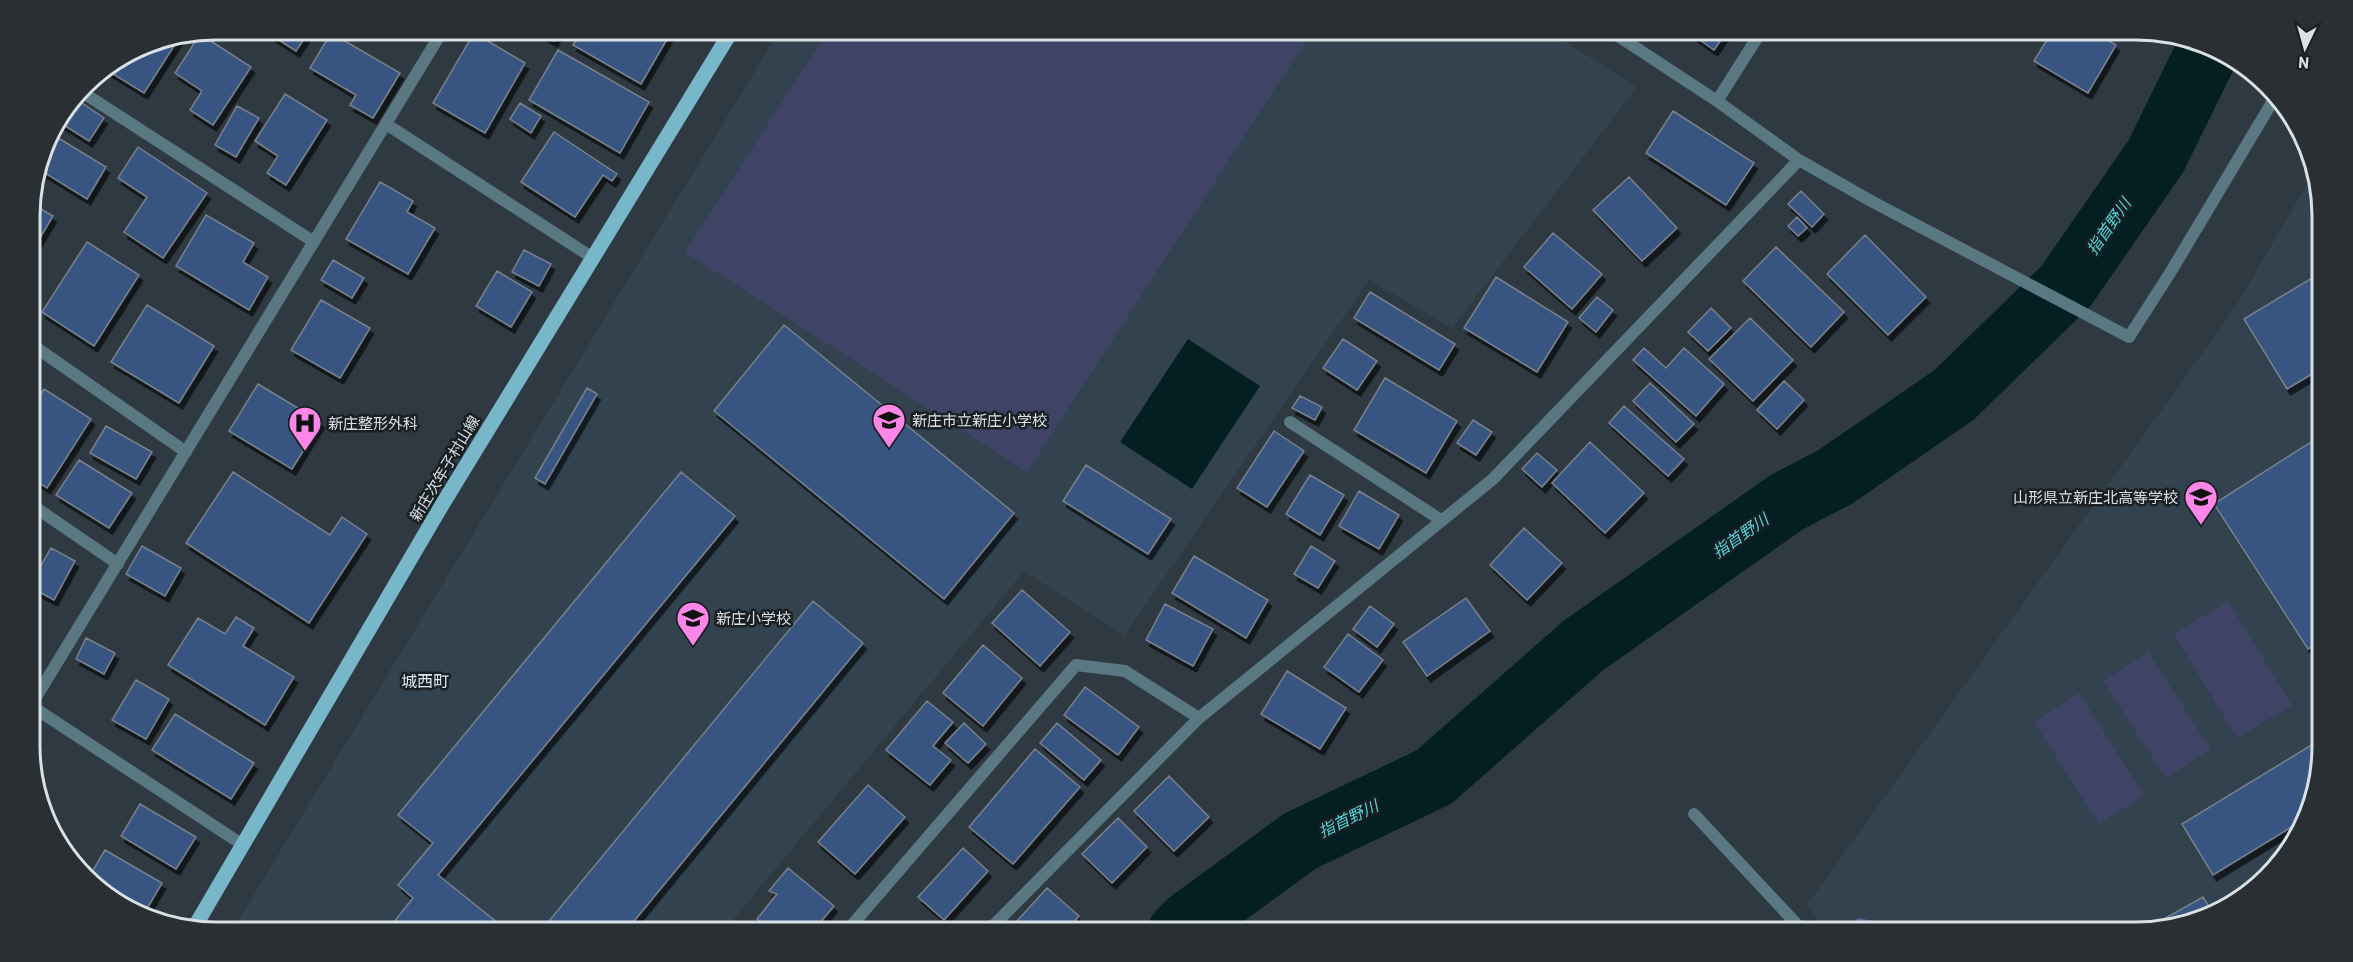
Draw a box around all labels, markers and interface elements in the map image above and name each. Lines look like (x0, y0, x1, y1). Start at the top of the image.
north arrow (2275, 18, 2335, 78)
text: N (2298, 54, 2310, 73)
water label: 指首野川 (2082, 193, 2135, 258)
school or university icon: 新庄市立新庄小学校 (871, 402, 907, 449)
hospital icon: 新庄整形外科 (287, 405, 323, 452)
place label: 新庄市立新庄小学校 (912, 411, 1047, 429)
street label: 新庄次年子村山線 (405, 412, 483, 524)
place label: 新庄整形外科 (328, 414, 418, 432)
school or university icon: 山形県立新庄北高等学校 (2183, 479, 2219, 526)
place label: 山形県立新庄北高等学校 (2013, 488, 2178, 506)
water label: 指首野川 (1708, 508, 1773, 561)
school or university icon: 新庄小学校 (675, 600, 711, 647)
place label: 新庄小学校 (716, 609, 791, 627)
district label: 城西町 (401, 671, 449, 690)
water label: 指首野川 (1315, 795, 1383, 841)

